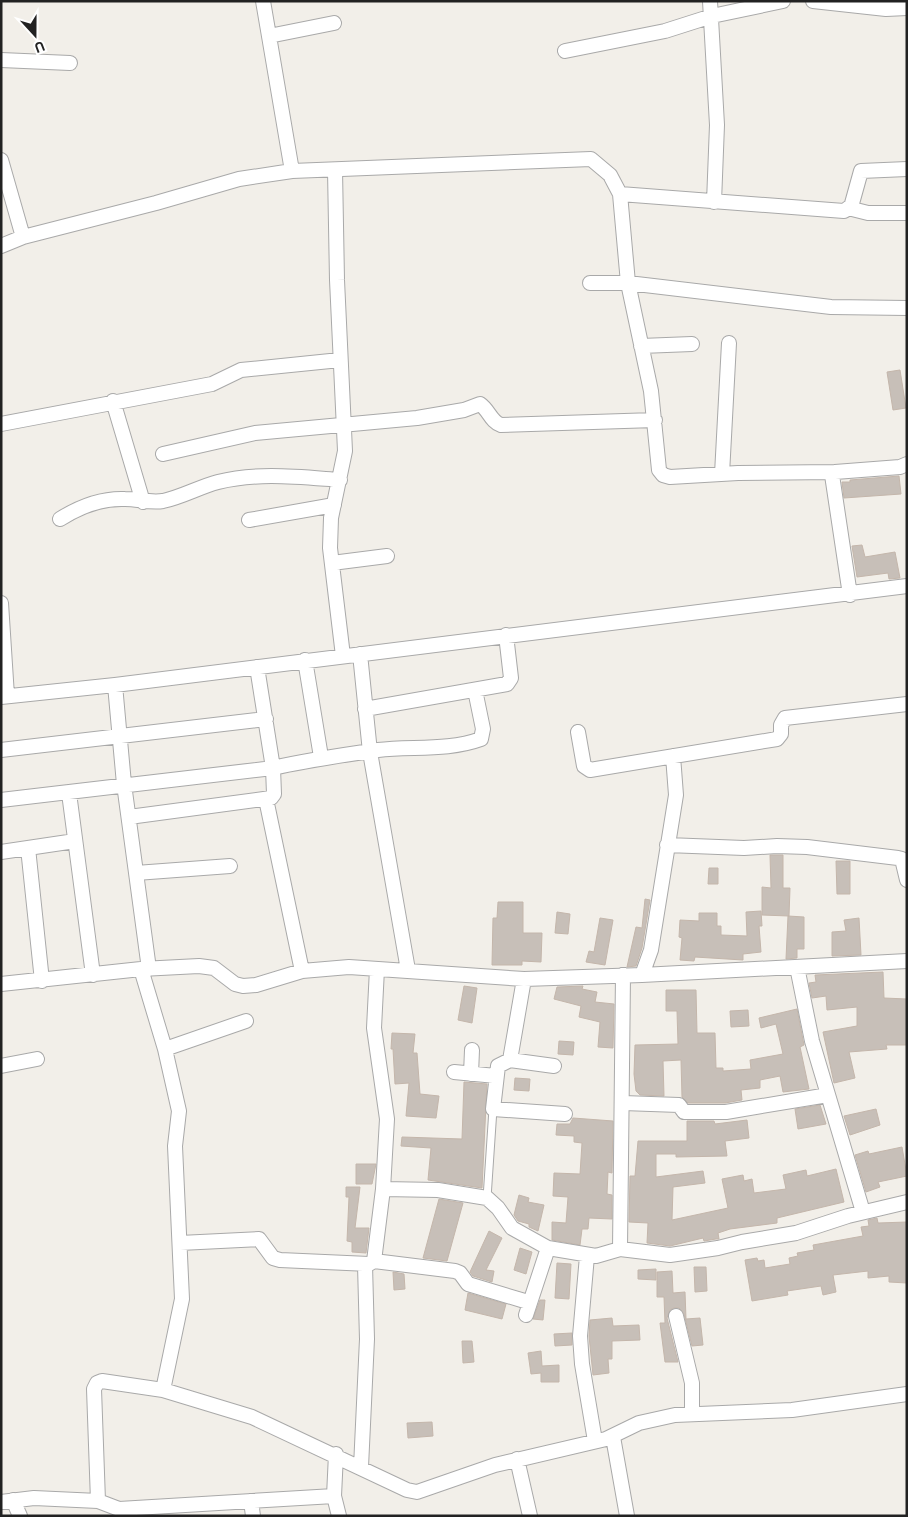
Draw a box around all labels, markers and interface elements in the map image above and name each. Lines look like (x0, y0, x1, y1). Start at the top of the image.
north arrow (10, 10, 60, 60)
text: U (32, 38, 47, 56)

